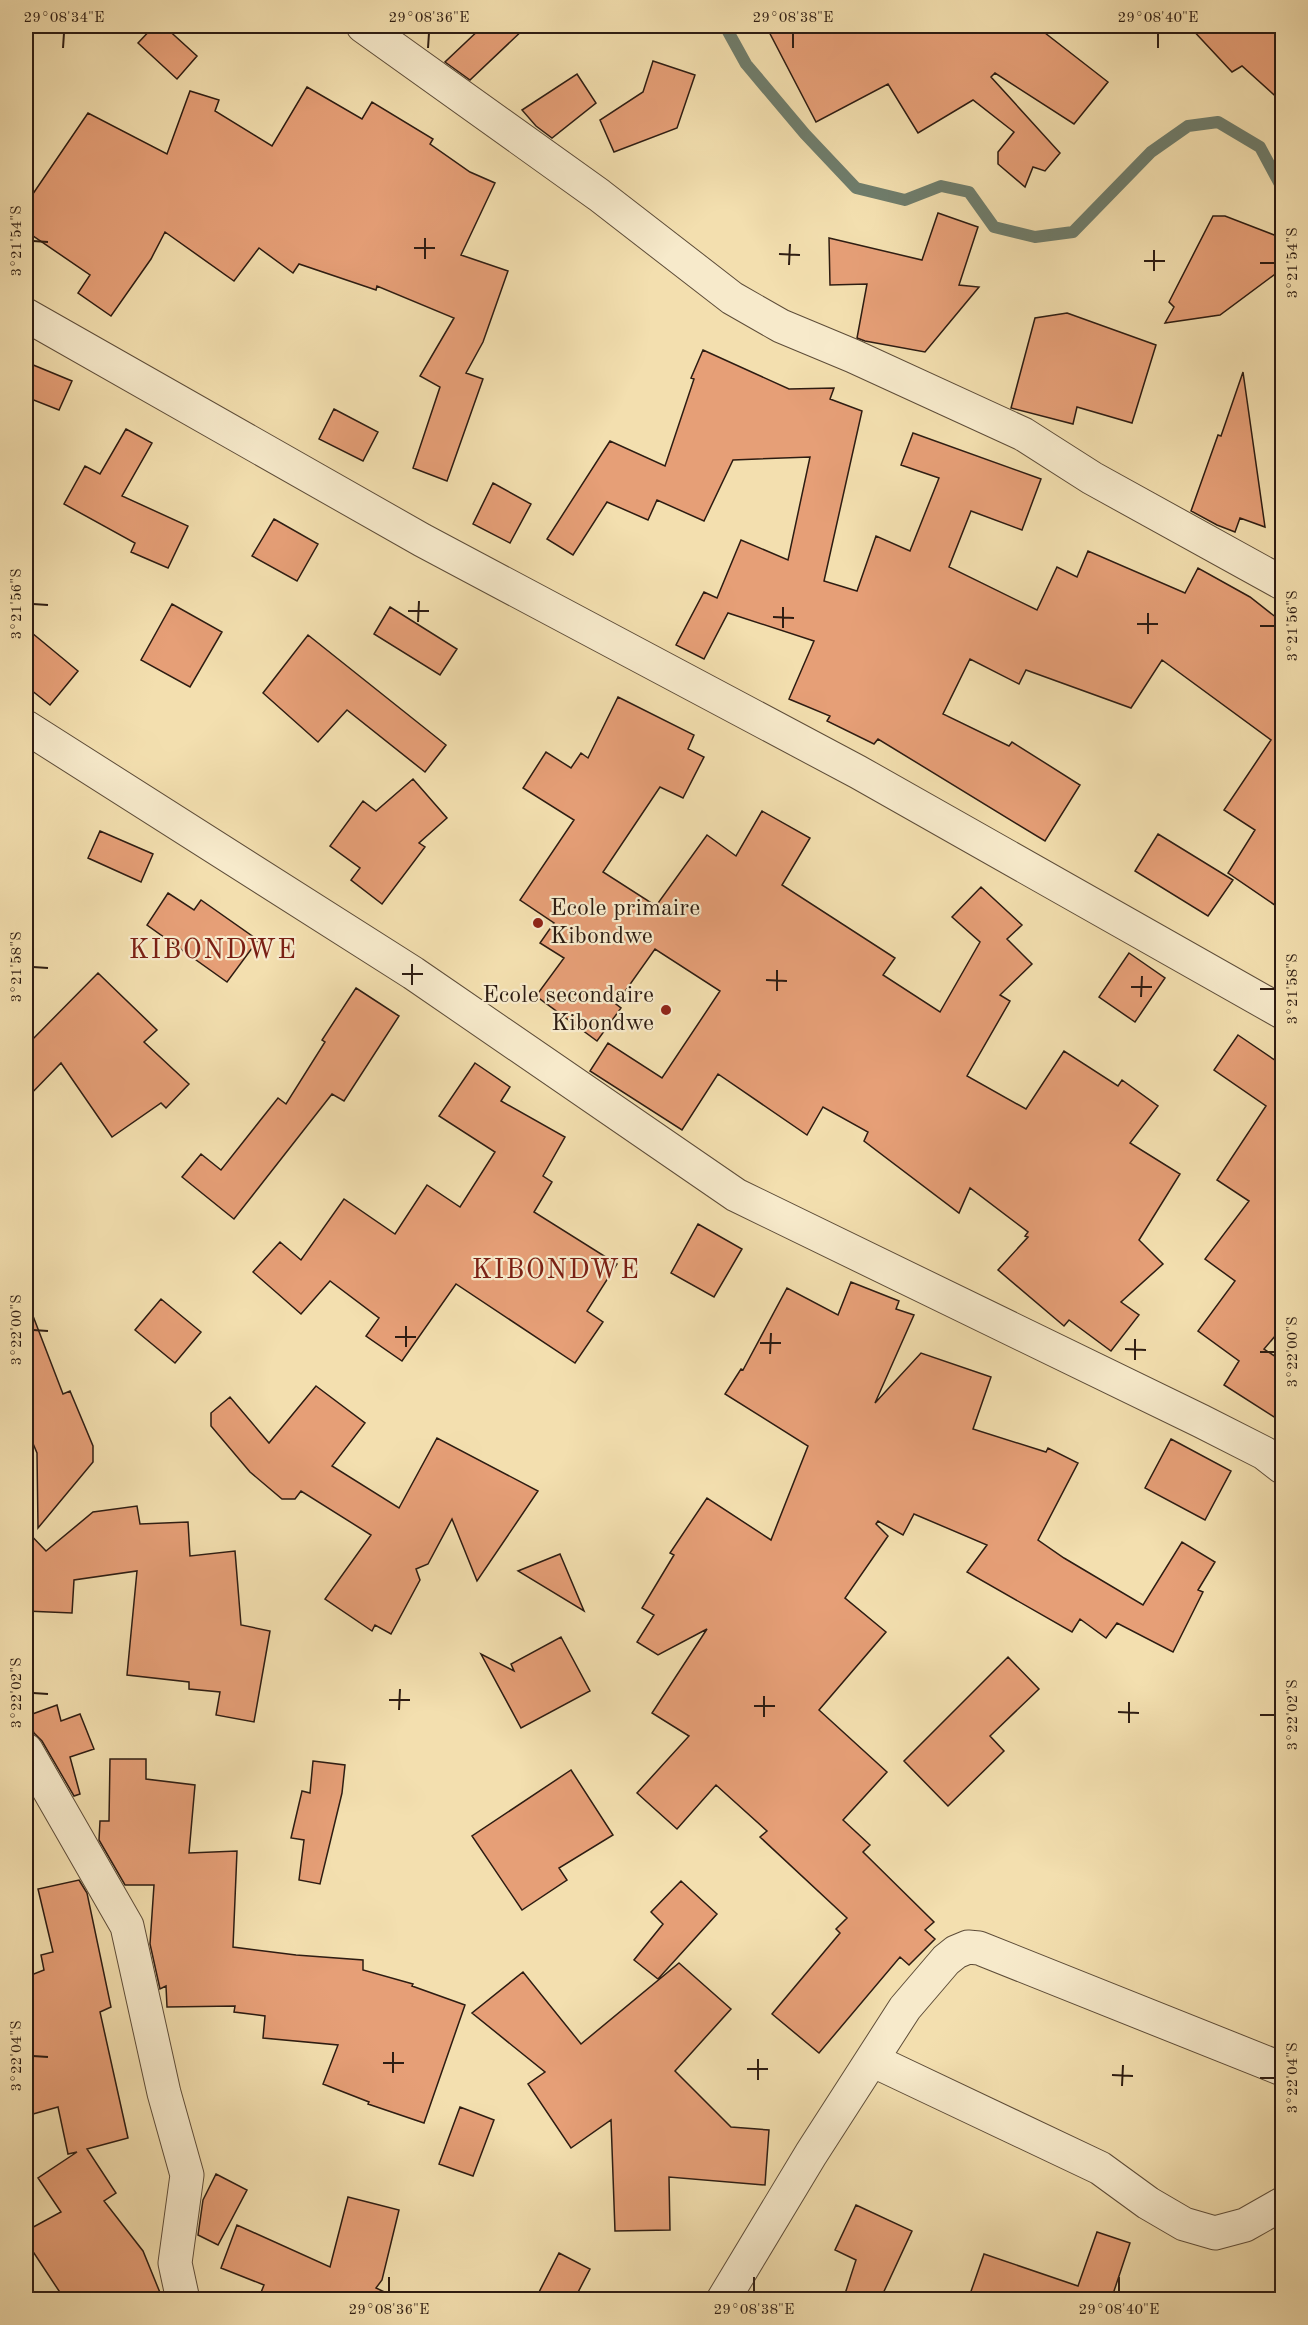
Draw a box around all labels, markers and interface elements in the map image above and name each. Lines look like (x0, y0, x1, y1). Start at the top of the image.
text: 29°08'34"E (24, 11, 104, 26)
text: 29°08'36"E (389, 11, 469, 26)
text: 29°08'38"E (753, 11, 833, 26)
text: 29°08'40"E (1118, 11, 1198, 26)
text: 3°21'54"S (10, 205, 25, 277)
text: 3°21'54"S (1286, 227, 1301, 299)
text: 3°21'56"S (10, 568, 25, 640)
text: 3°21'56"S (1286, 590, 1301, 662)
place label: Ecole primaire Kibondwe (550, 897, 700, 949)
marker: Ecole primaire Kibondwe (531, 916, 545, 930)
text: 3°21'58"S (10, 931, 25, 1003)
district label: KIBONDWE (129, 937, 297, 964)
text: 3°21'58"S (1286, 953, 1301, 1025)
place label: Ecole secondaire Kibondwe (482, 984, 654, 1036)
marker: Ecole secondaire Kibondwe (659, 1003, 673, 1017)
district label: KIBONDWE (472, 1257, 640, 1284)
text: 3°22'00"S (10, 1294, 25, 1366)
text: 3°22'00"S (1286, 1316, 1301, 1388)
text: 3°22'02"S (10, 1657, 25, 1729)
text: 3°22'02"S (1286, 1679, 1301, 1751)
text: 3°22'04"S (10, 2020, 25, 2092)
text: 3°22'04"S (1286, 2042, 1301, 2114)
text: 29°08'36"E (349, 2303, 429, 2318)
text: 29°08'38"E (714, 2303, 794, 2318)
text: 29°08'40"E (1079, 2303, 1159, 2318)

